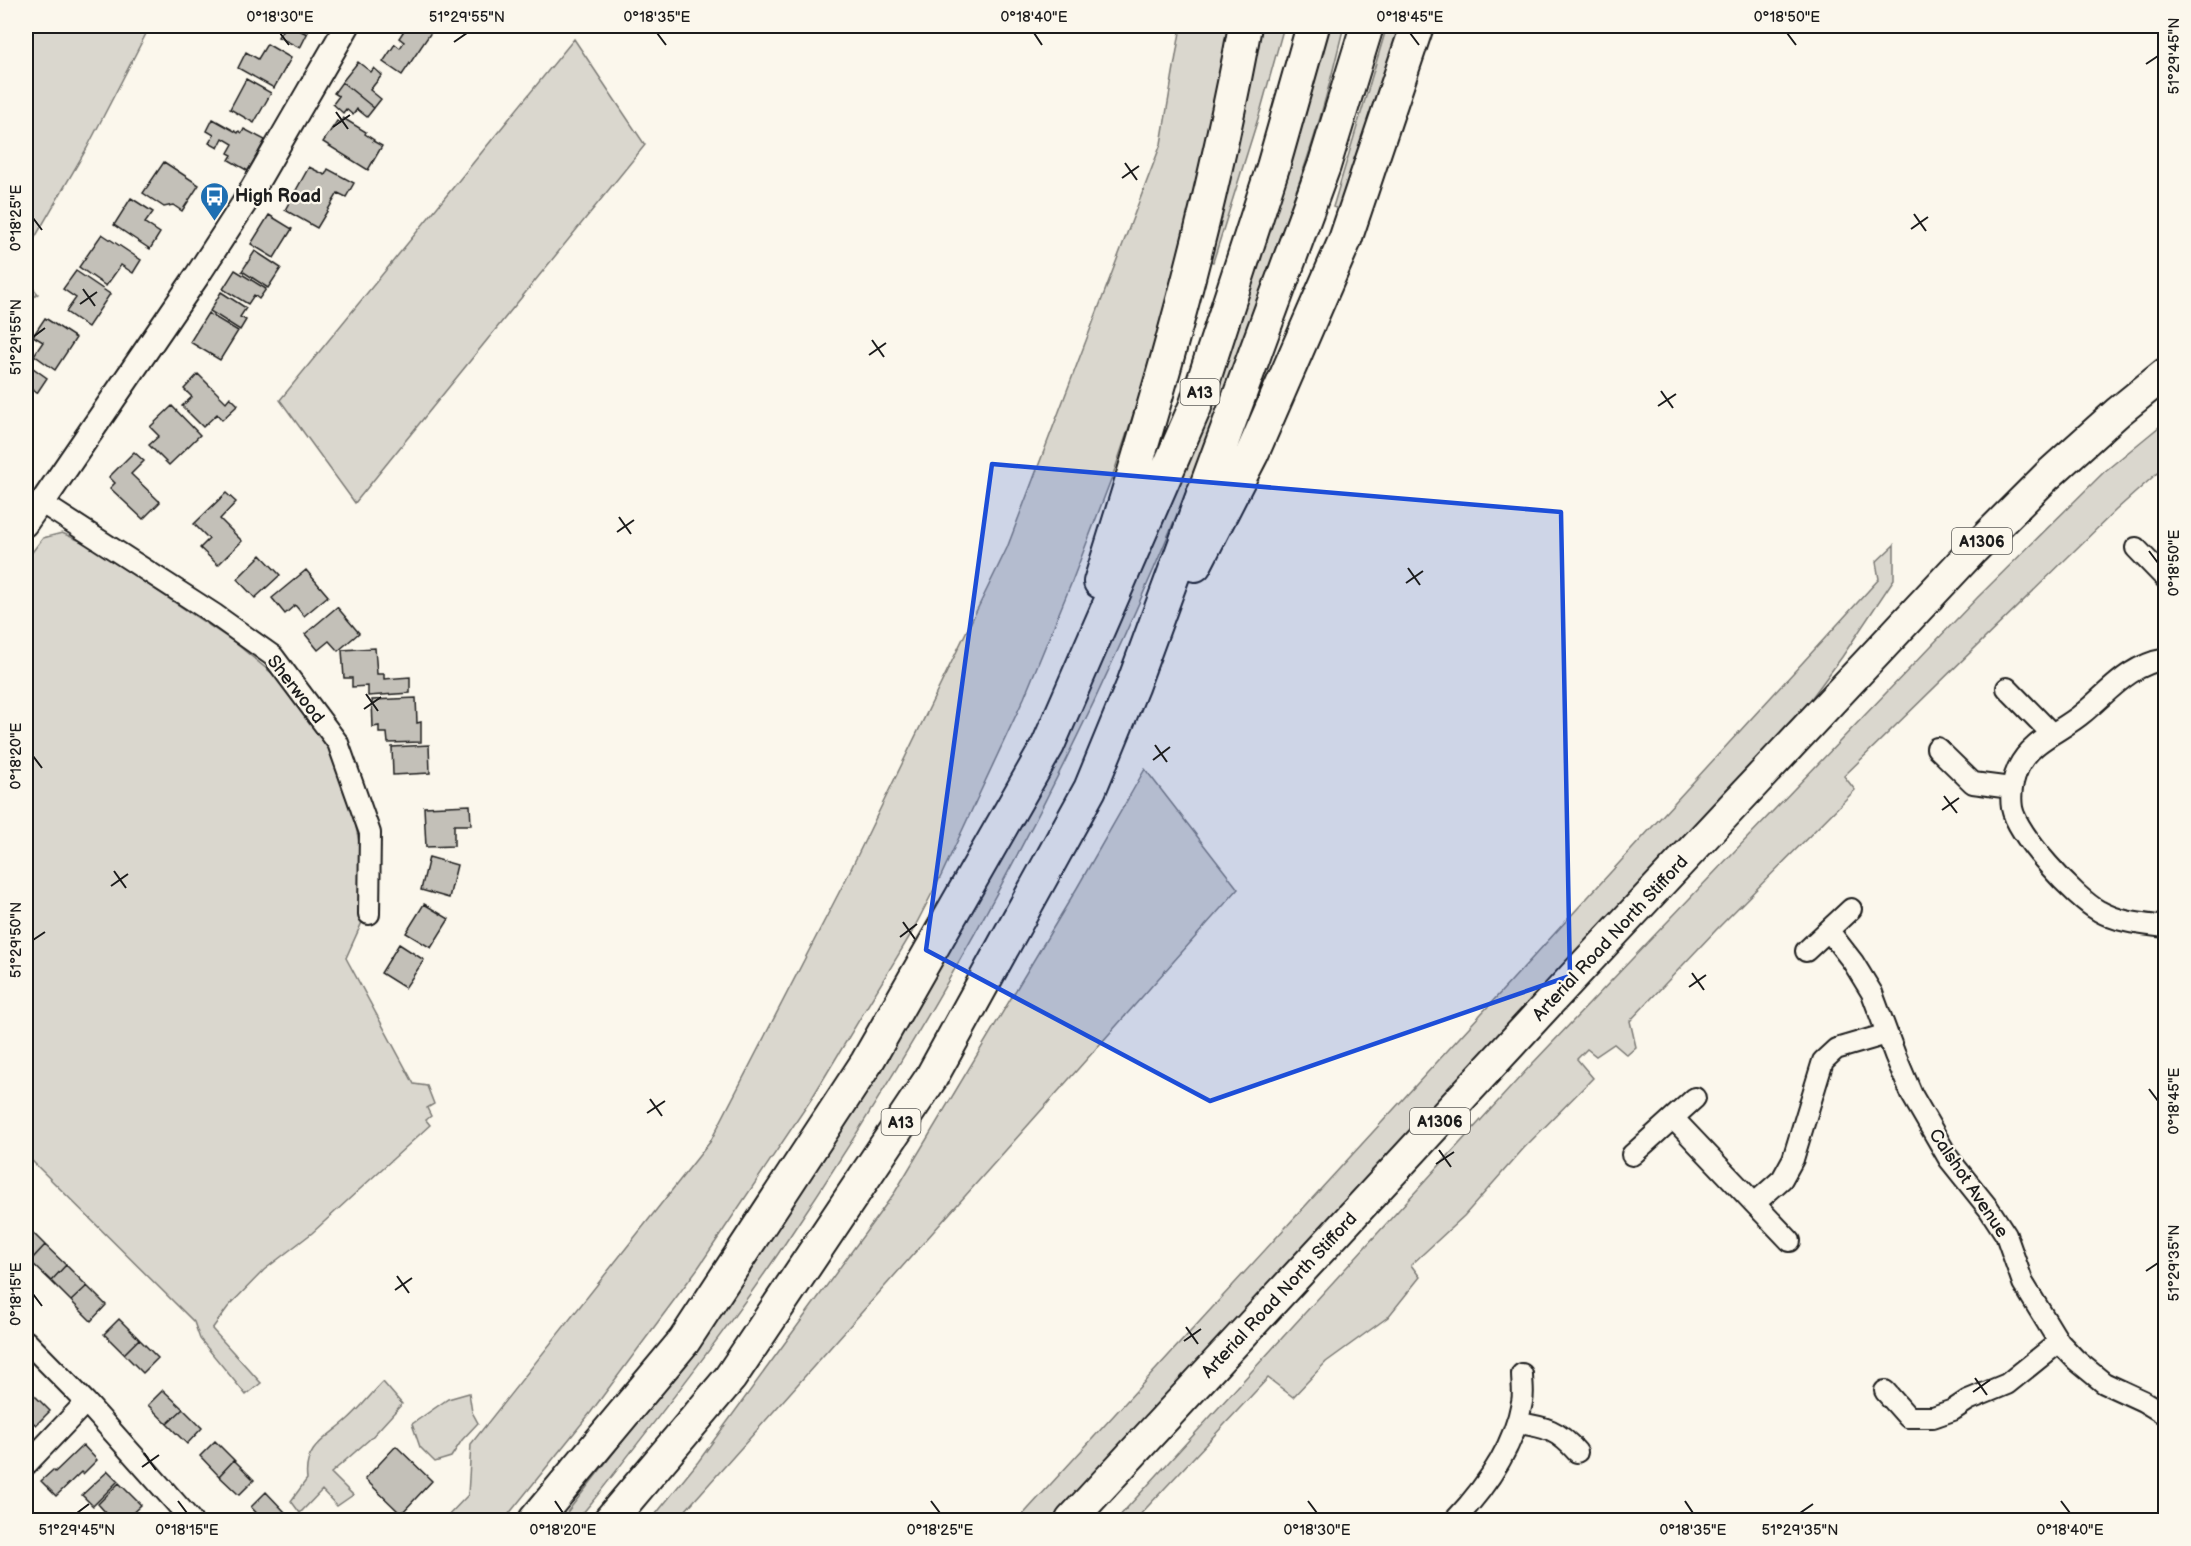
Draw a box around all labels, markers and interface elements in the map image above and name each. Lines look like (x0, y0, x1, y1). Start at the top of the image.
text: 0°18'30"E (246, 8, 314, 27)
text: 51°29'55"N (429, 8, 505, 27)
text: 0°18'35"E (624, 8, 691, 27)
text: 0°18'40"E (1000, 8, 1068, 27)
text: 0°18'45"E (1377, 8, 1444, 27)
text: 0°18'50"E (1754, 8, 1820, 27)
text: 51°29'45"N (2165, 18, 2184, 94)
bus stop icon: High Road (198, 180, 230, 222)
text: 0°18'25"E (7, 185, 26, 251)
place label: High Road (235, 186, 321, 207)
text: 51°29'55"N (7, 299, 26, 375)
road number: A13 (1180, 379, 1220, 405)
road number: A1306 (1952, 528, 2012, 554)
text: 0°18'50"E (2165, 530, 2184, 596)
street label: Sherwood (262, 651, 329, 728)
text: 0°18'20"E (7, 722, 26, 789)
street label: Arterial Road North Stifford (1528, 851, 1692, 1025)
text: 51°29'50"N (7, 902, 26, 978)
text: 0°18'45"E (2165, 1067, 2184, 1134)
road number: A1306 (1410, 1108, 1470, 1134)
road number: A13 (882, 1109, 920, 1135)
street label: Calshot Avenue (1924, 1125, 2013, 1242)
street label: Arterial Road North Stifford (1197, 1208, 1361, 1382)
text: 51°29'35"N (2165, 1225, 2184, 1301)
text: 0°18'15"E (7, 1262, 26, 1326)
text: 51°29'45"N (39, 1521, 115, 1540)
text: 0°18'15"E (155, 1521, 219, 1540)
text: 0°18'20"E (530, 1521, 597, 1540)
text: 0°18'25"E (907, 1521, 973, 1540)
text: 0°18'30"E (1283, 1521, 1351, 1540)
text: 0°18'35"E (1660, 1521, 1727, 1540)
text: 51°29'35"N (1762, 1521, 1838, 1540)
text: 0°18'40"E (2036, 1521, 2104, 1540)

